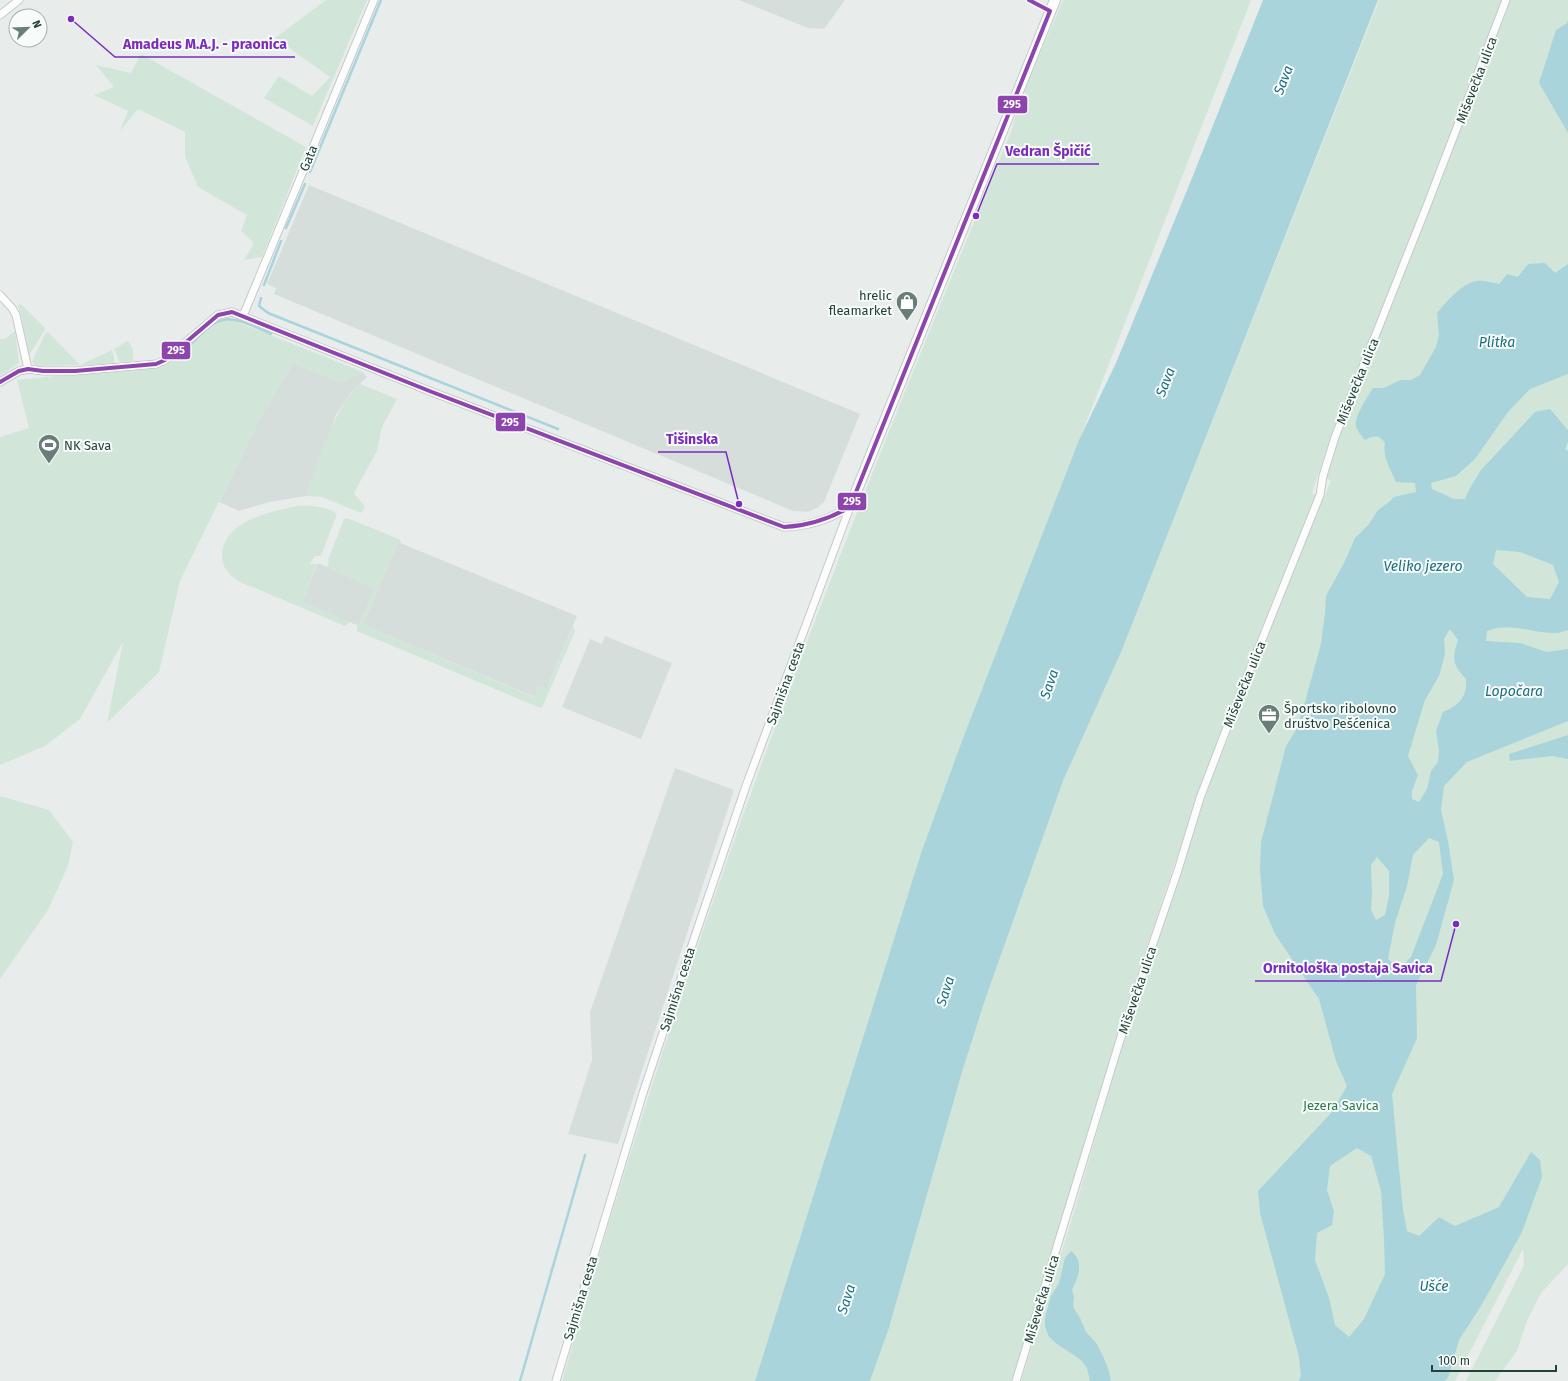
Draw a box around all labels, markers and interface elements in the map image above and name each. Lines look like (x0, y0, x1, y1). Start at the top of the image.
north arrow (8, 8, 48, 48)
text: N (29, 18, 44, 30)
callout: Amadeus M.A.J. - praonica (115, 31, 295, 57)
street label: Miševečka ulica (1453, 35, 1500, 126)
text: Amadeus M.A.J. - praonica (122, 36, 287, 53)
water label: Sava (1270, 63, 1297, 98)
line badge: 295 (997, 95, 1028, 114)
text: 295 (1003, 98, 1021, 111)
callout: Vedran Špičić (997, 138, 1099, 164)
text: Vedran Špičić (1004, 142, 1091, 160)
street label: Gata (296, 143, 320, 173)
place label: hrelic fleamarket (829, 288, 892, 318)
shop icon: hrelic fleamarket (894, 289, 920, 322)
water label: Plitka (1479, 334, 1515, 351)
street label: Miševečka ulica (1333, 336, 1382, 427)
line badge: 295 (161, 341, 191, 360)
text: 295 (167, 344, 185, 357)
water label: Sava (1152, 365, 1179, 400)
line badge: 295 (495, 412, 526, 432)
text: 295 (501, 416, 519, 429)
callout: Tišinska (658, 426, 726, 452)
text: Tišinska (666, 431, 718, 448)
sports icon: NK Sava (36, 432, 62, 465)
place label: NK Sava (64, 438, 111, 453)
line badge: 295 (837, 492, 867, 511)
text: 295 (843, 495, 861, 508)
water label: Veliko jezero (1383, 558, 1463, 575)
street label: Miševečka ulica (1220, 639, 1269, 730)
street label: Sajmišna cesta (763, 640, 807, 727)
water label: Sava (1036, 667, 1062, 702)
water label: Lopočara (1485, 683, 1543, 700)
place label: Športsko ribolovno društvo Pešćenica (1284, 700, 1397, 731)
office icon: Športsko ribolovno društvo Pešćenica (1256, 702, 1282, 735)
street label: Miševečka ulica (1115, 944, 1159, 1036)
street label: Sajmišna cesta (657, 945, 698, 1033)
callout: Ornitološka postaja Savica (1255, 955, 1441, 981)
text: Ornitološka postaja Savica (1263, 960, 1433, 977)
water label: Sava (932, 974, 958, 1009)
park label: Jezera Savica (1303, 1098, 1379, 1113)
street label: Miševečka ulica (1021, 1253, 1062, 1345)
street label: Sajmišna cesta (561, 1254, 600, 1342)
water label: Ušće (1419, 1278, 1449, 1295)
water label: Sava (833, 1282, 859, 1317)
scale bar (1432, 1347, 1556, 1373)
text: 100 m (1438, 1354, 1470, 1368)

